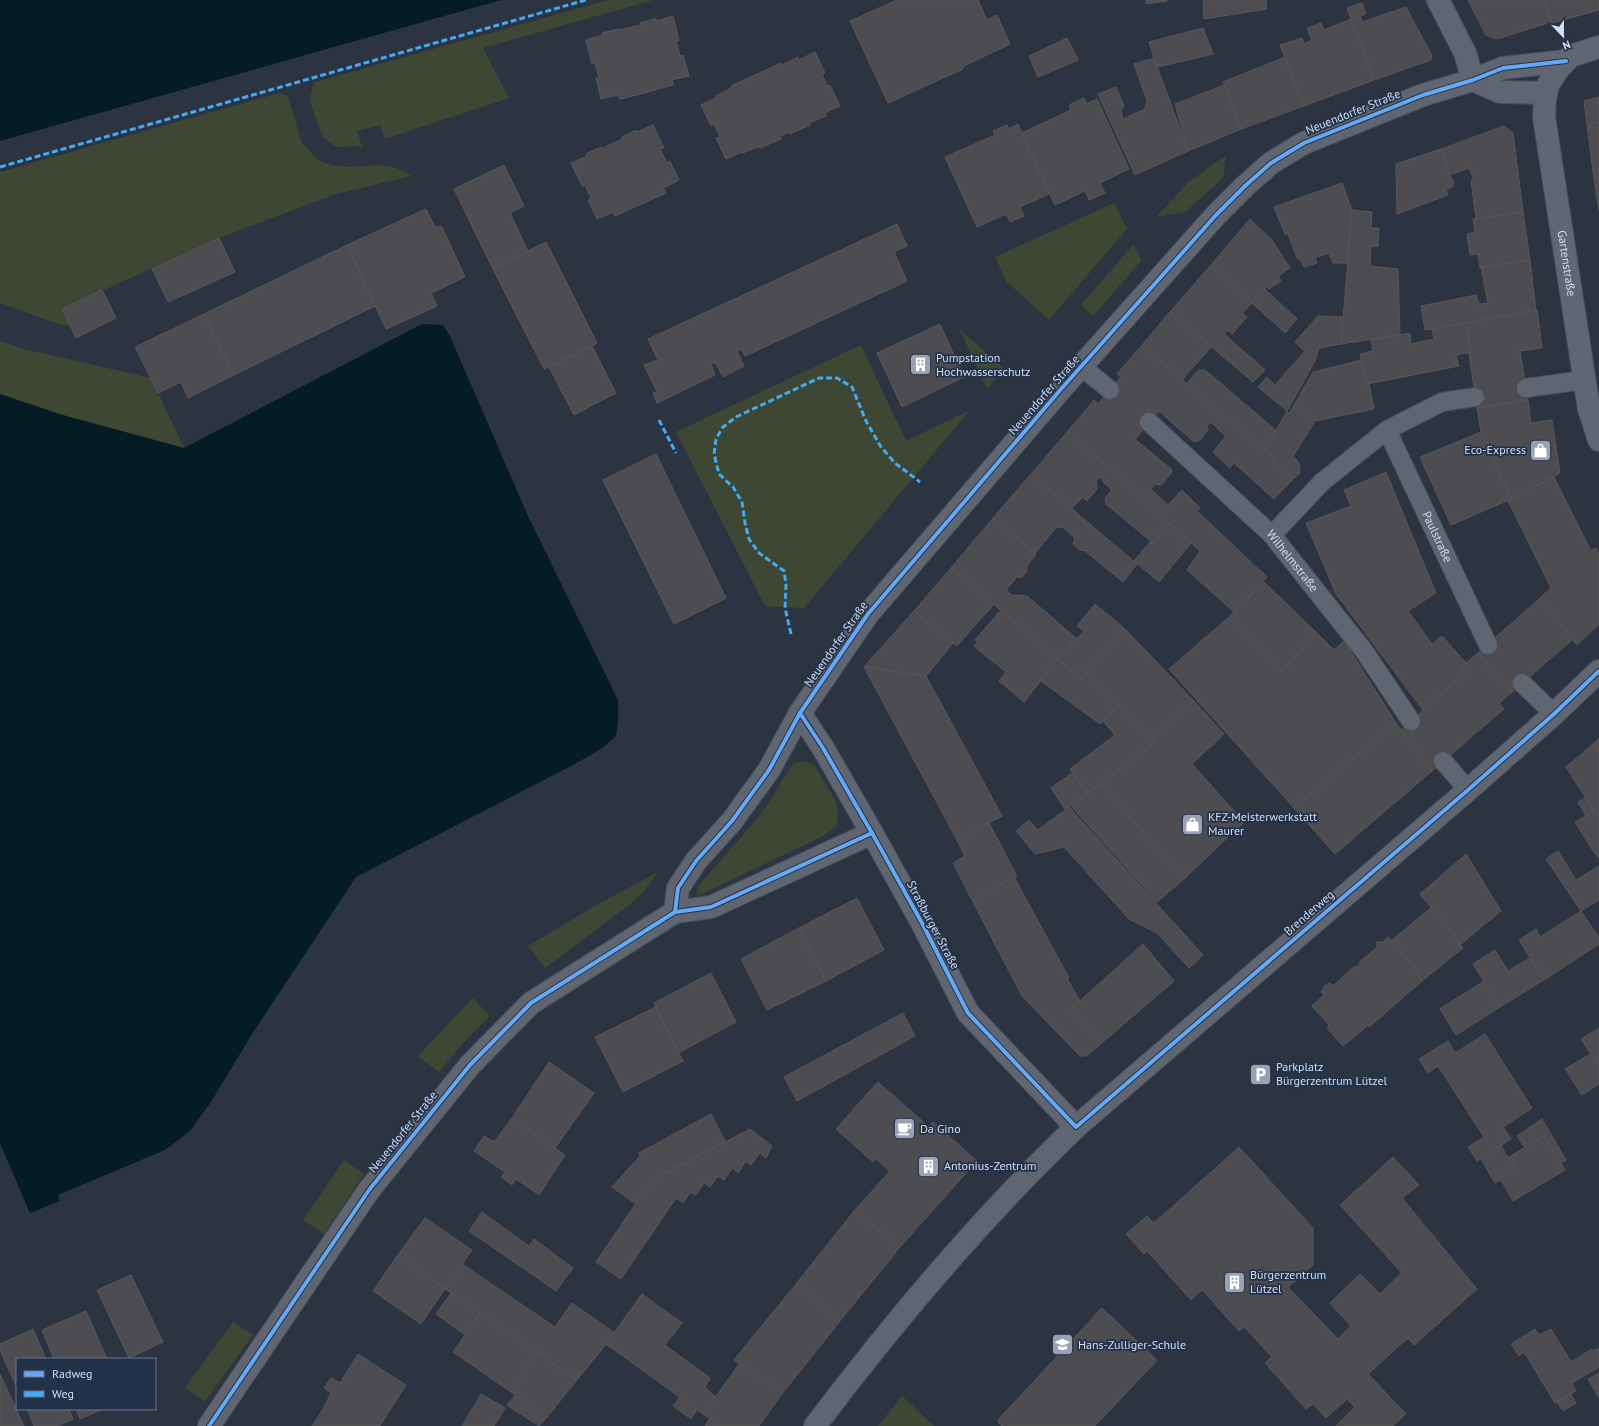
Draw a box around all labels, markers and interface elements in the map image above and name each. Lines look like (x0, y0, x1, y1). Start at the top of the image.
north arrow (1543, 16, 1583, 56)
text: N (1561, 37, 1573, 53)
street label: Neuendorfer Straße (1303, 86, 1402, 137)
street label: Gartenstraße (1555, 229, 1580, 297)
place label: Pumpstation Hochwasserschutz (936, 350, 1030, 379)
building icon: Pumpstation Hochwasserschutz (908, 352, 934, 378)
street label: Neuendorfer Straße (1005, 352, 1082, 438)
shop icon: Eco-Express (1528, 437, 1554, 463)
place label: Eco-Express (1464, 442, 1526, 457)
street label: Paulstraße (1419, 509, 1456, 565)
street label: Wilhelmstraße (1264, 526, 1322, 595)
street label: Neuendorfer Straße (800, 598, 871, 689)
place label: KFZ-Meisterwerkstatt Maurer (1208, 809, 1317, 838)
shop icon: KFZ-Meisterwerkstatt Maurer (1179, 811, 1205, 837)
street label: Straßburger Straße (904, 878, 963, 972)
street label: Brenderweg (1281, 887, 1337, 938)
place label: Parkplatz Bürgerzentrum Lützel (1276, 1059, 1388, 1088)
parking icon: Parkplatz Bürgerzentrum Lützel (1248, 1061, 1274, 1087)
street label: Neuendorfer Straße (365, 1088, 440, 1176)
cafe icon: Da Gino (891, 1116, 917, 1142)
place label: Da Gino (920, 1121, 961, 1136)
building icon: Antonius-Zentrum (915, 1153, 941, 1179)
place label: Antonius-Zentrum (944, 1158, 1036, 1173)
place label: Bürgerzentrum Lützel (1250, 1267, 1326, 1296)
building icon: Bürgerzentrum Lützel (1221, 1269, 1247, 1295)
school or university icon: Hans-Zulliger-Schule (1050, 1332, 1076, 1358)
place label: Hans-Zulliger-Schule (1078, 1337, 1186, 1352)
legend (16, 1358, 156, 1410)
text: Radweg (52, 1366, 93, 1381)
text: Weg (52, 1386, 74, 1401)

